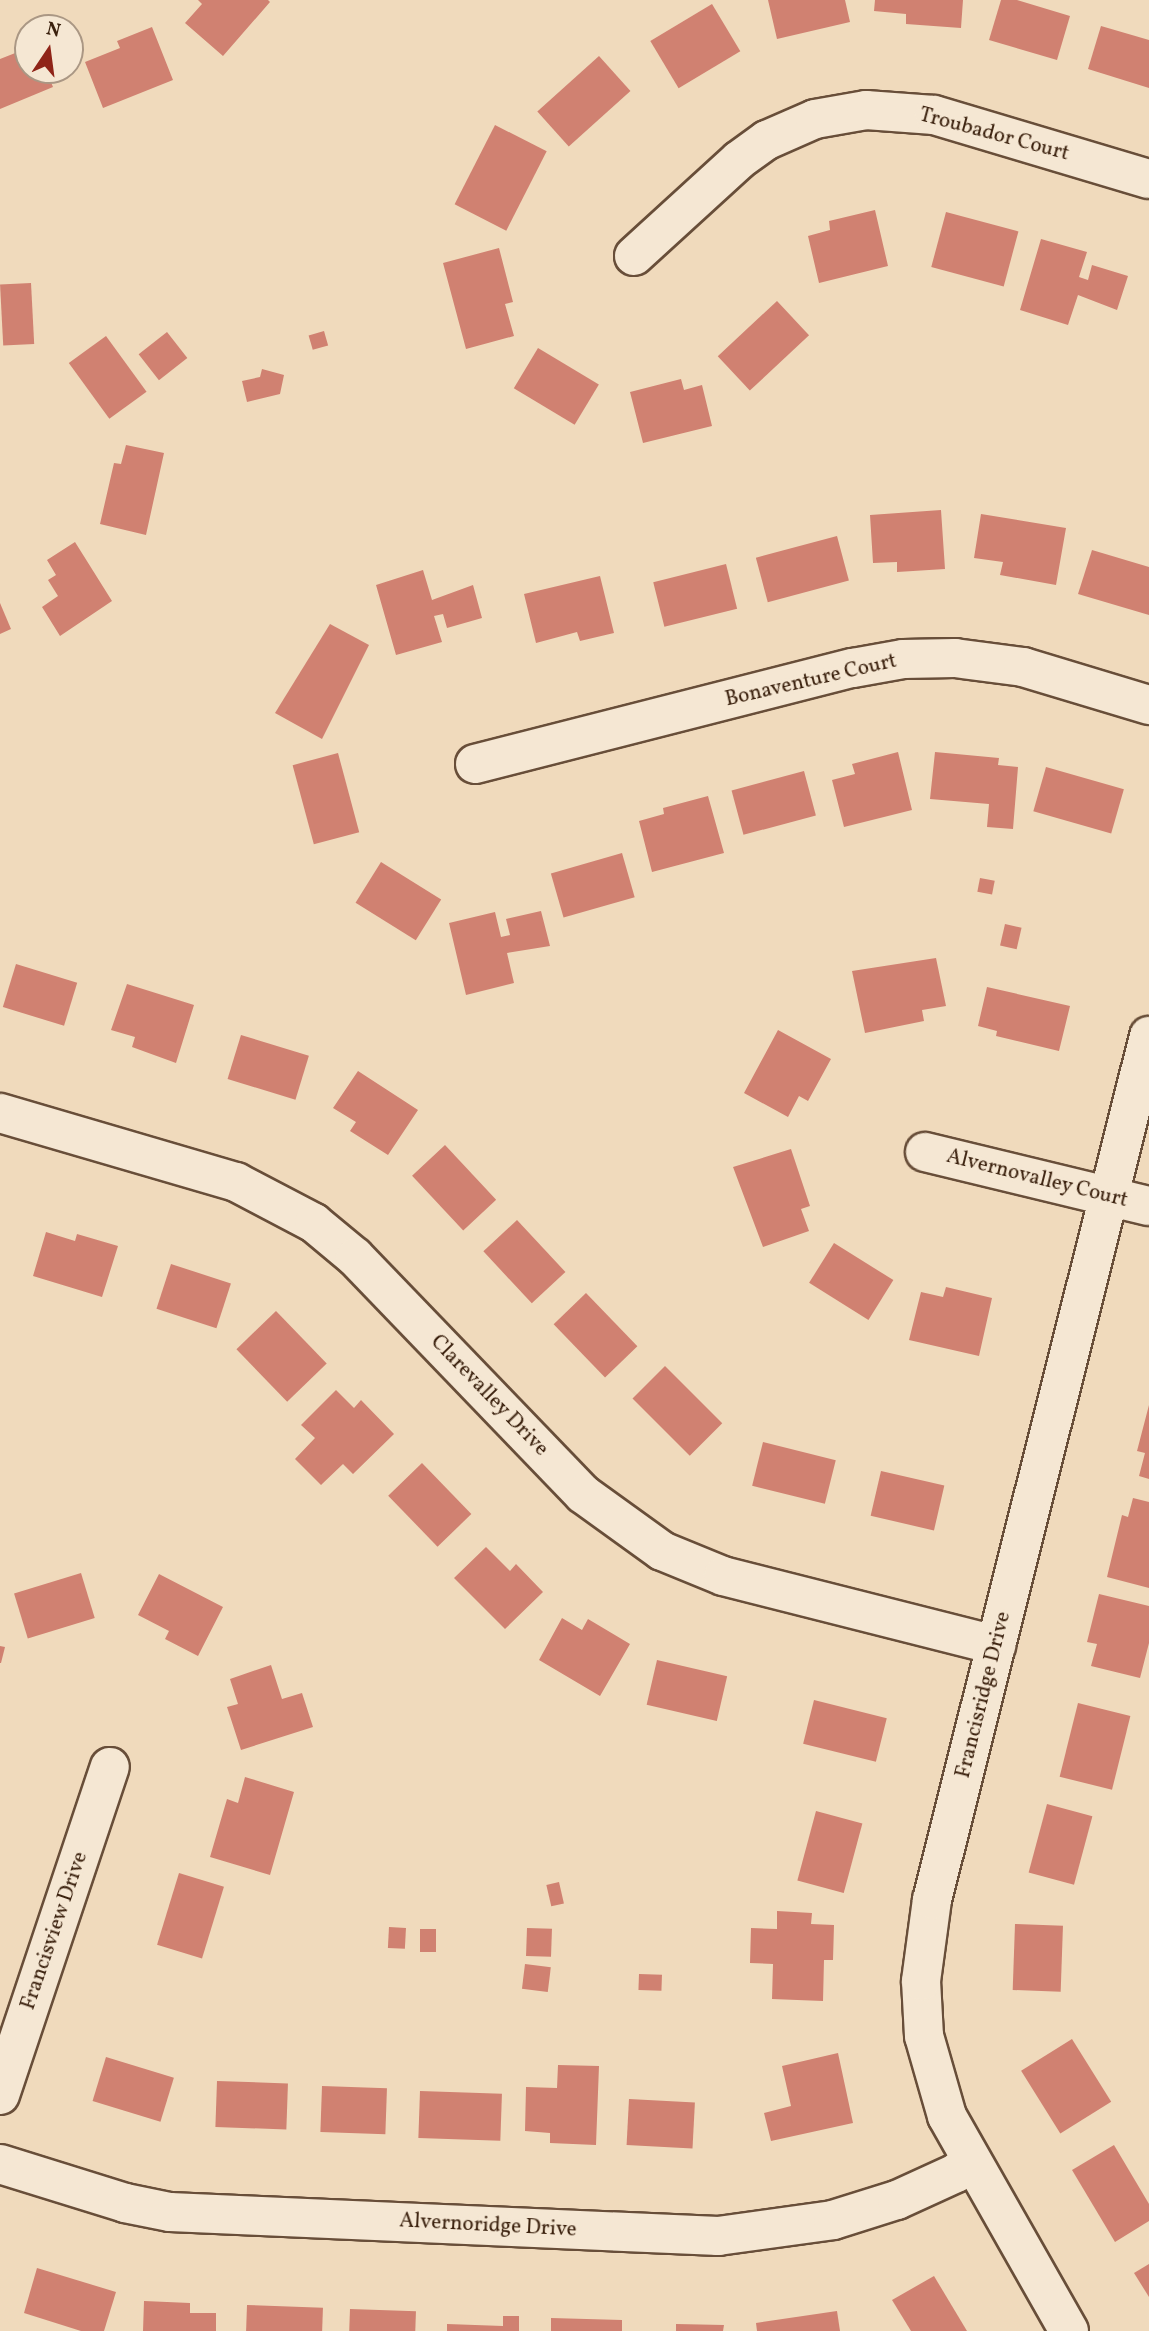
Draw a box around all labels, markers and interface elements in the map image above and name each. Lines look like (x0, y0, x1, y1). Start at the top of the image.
north arrow (14, 14, 84, 84)
text: N (44, 16, 63, 45)
street label: Troubador Court (916, 103, 1072, 167)
street label: Bonaventure Court (723, 649, 899, 713)
street label: Alvernovalley Court (943, 1144, 1131, 1214)
street label: Clarevalley Drive (424, 1330, 554, 1462)
street label: Francisridge Drive (951, 1609, 1017, 1781)
street label: Francisview Drive (16, 1848, 94, 2014)
street label: Alvernoridge Drive (399, 2209, 577, 2243)

